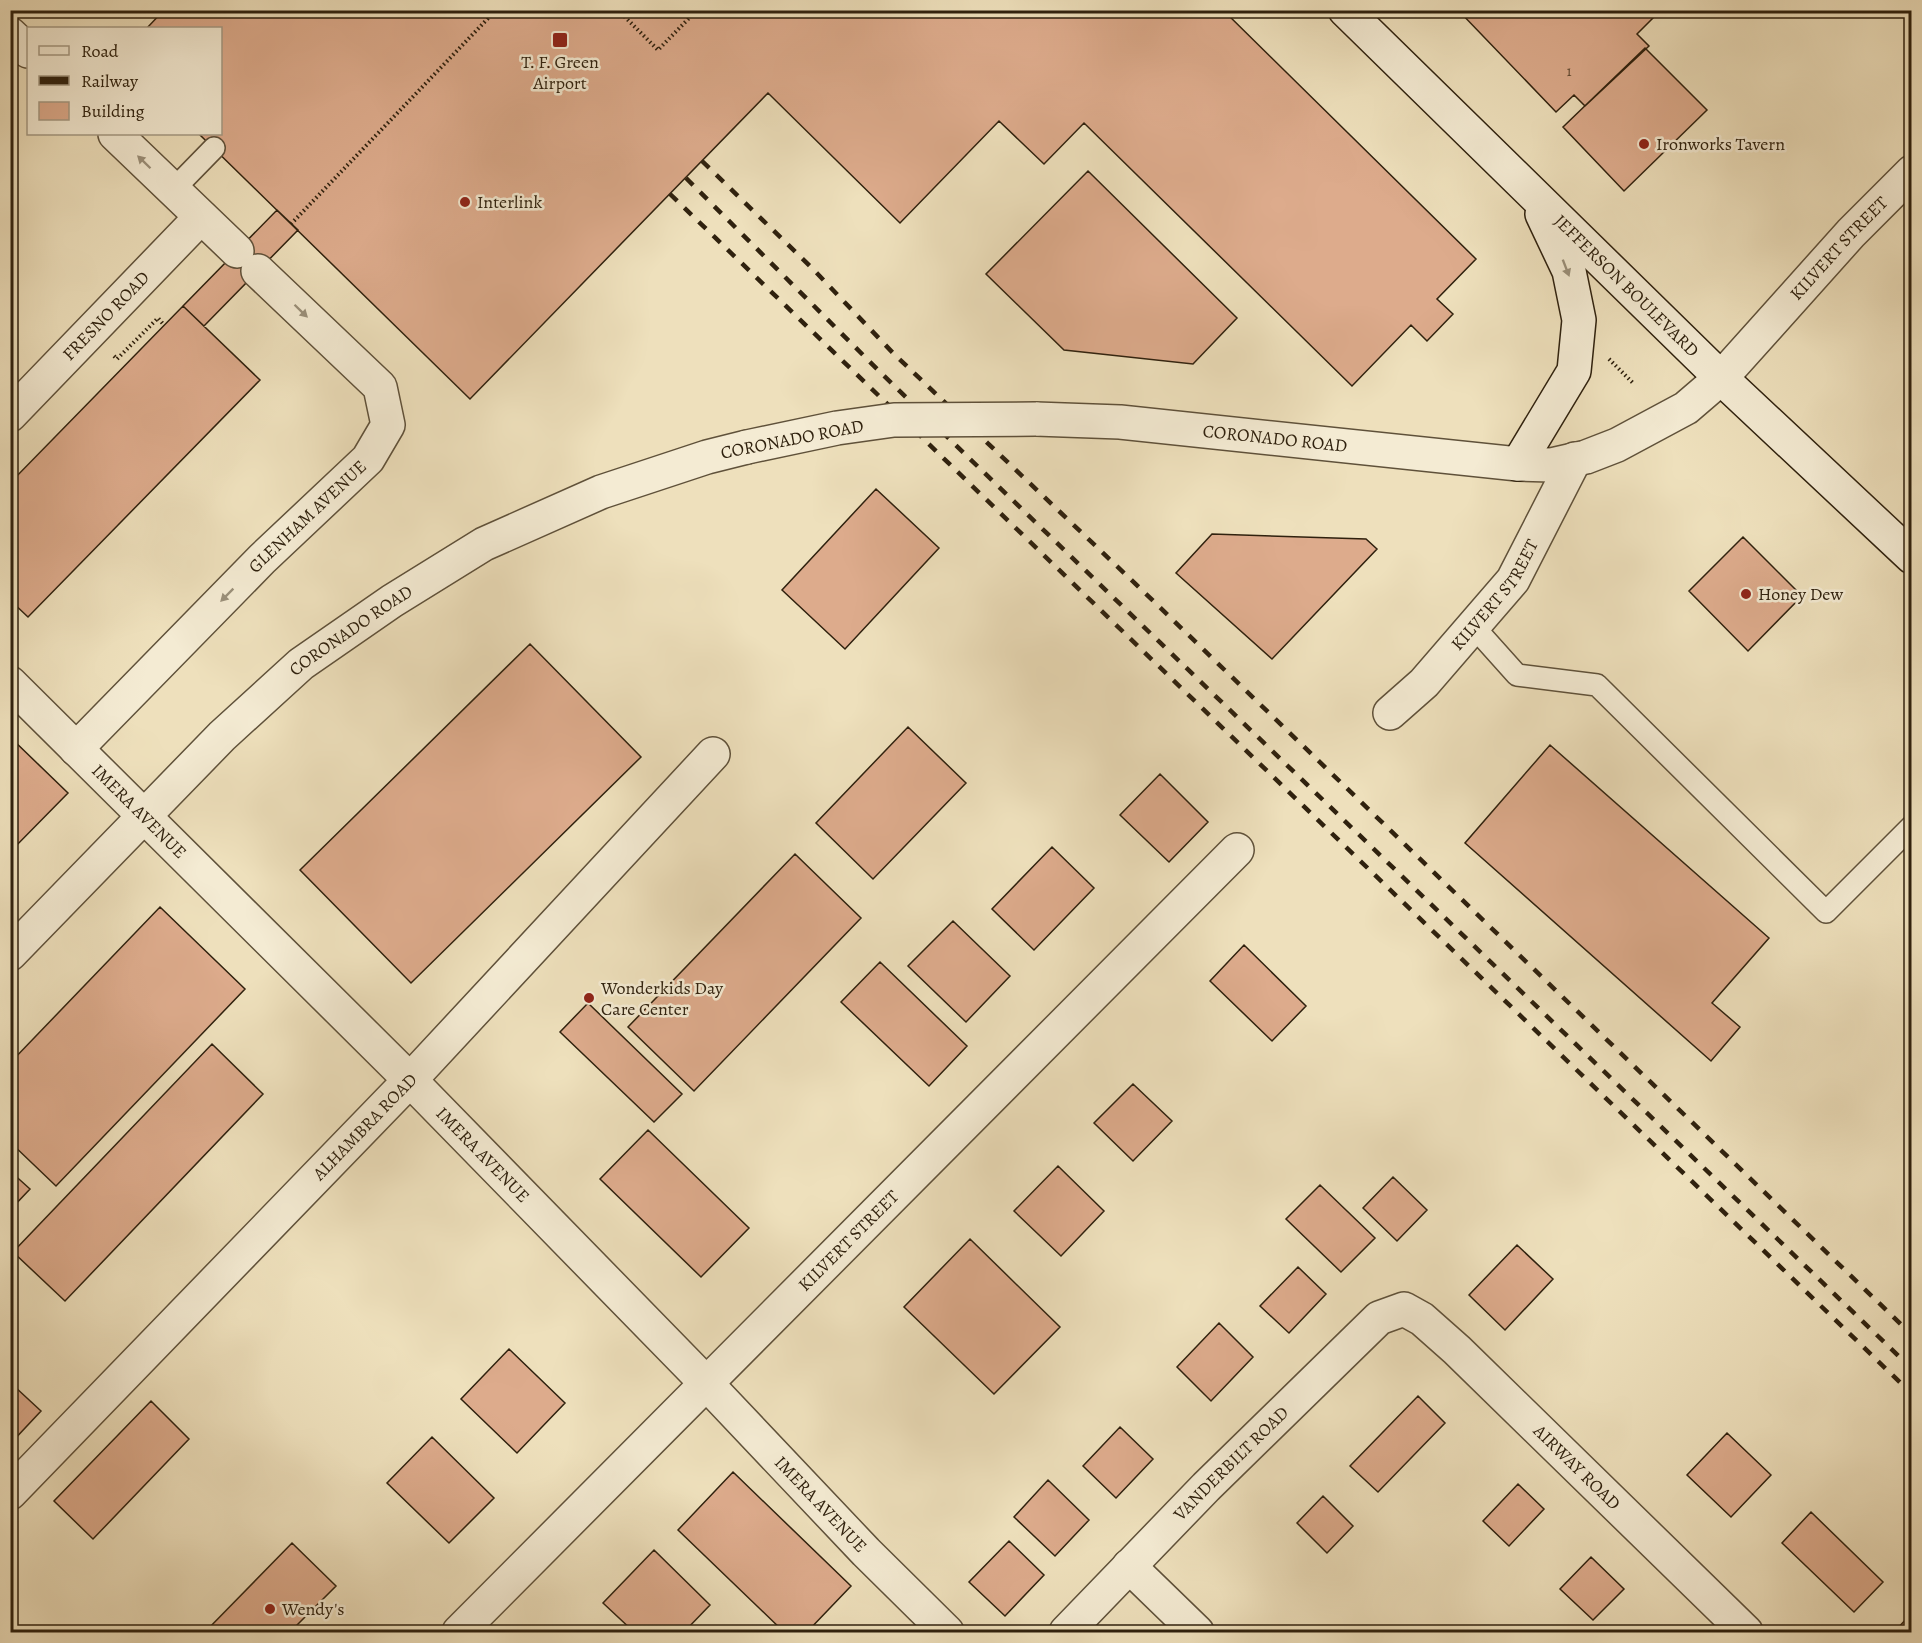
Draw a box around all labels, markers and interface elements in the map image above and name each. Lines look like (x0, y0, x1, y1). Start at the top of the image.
legend (27, 27, 222, 135)
marker: T. F. Green Airport (551, 31, 569, 49)
text: Road (81, 39, 119, 63)
place label: T. F. Green Airport (521, 50, 599, 95)
house number: 1 (1566, 61, 1572, 81)
text: Railway (81, 69, 139, 93)
text: Building (81, 99, 145, 123)
place label: Ironworks Tavern (1656, 132, 1785, 156)
marker: Ironworks Tavern (1637, 137, 1651, 151)
one-way arrow (138, 155, 152, 169)
place label: Interlink (477, 190, 542, 214)
street label: KILVERT STREET (1784, 191, 1893, 305)
marker: Interlink (458, 195, 472, 209)
street label: JEFFERSON BOULEVARD (1549, 209, 1704, 362)
one-way arrow (1562, 259, 1572, 277)
street label: FRESNO ROAD (57, 266, 155, 366)
one-way arrow (293, 304, 307, 318)
street label: CORONADO ROAD (719, 413, 865, 465)
street label: CORONADO ROAD (1202, 419, 1348, 458)
street label: GLENHAM AVENUE (243, 455, 372, 578)
street label: KILVERT STREET (1446, 535, 1544, 655)
street label: CORONADO ROAD (284, 579, 417, 681)
place label: Honey Dew (1758, 582, 1843, 606)
marker: Honey Dew (1739, 587, 1753, 601)
one-way arrow (220, 588, 234, 603)
street label: IMERA AVENUE (86, 759, 192, 864)
place label: Wonderkids Day Care Center (600, 976, 724, 1021)
marker: Wonderkids Day Care Center (582, 991, 596, 1005)
street label: ALHAMBRA ROAD (307, 1068, 422, 1186)
street label: IMERA AVENUE (431, 1102, 535, 1208)
street label: KILVERT STREET (793, 1185, 904, 1297)
street label: VANDERBILT ROAD (1167, 1401, 1294, 1526)
street label: AIRWAY ROAD (1528, 1418, 1626, 1515)
street label: IMERA AVENUE (769, 1451, 872, 1558)
place label: Wendy's (281, 1597, 345, 1621)
marker: Wendy's (263, 1602, 277, 1616)

